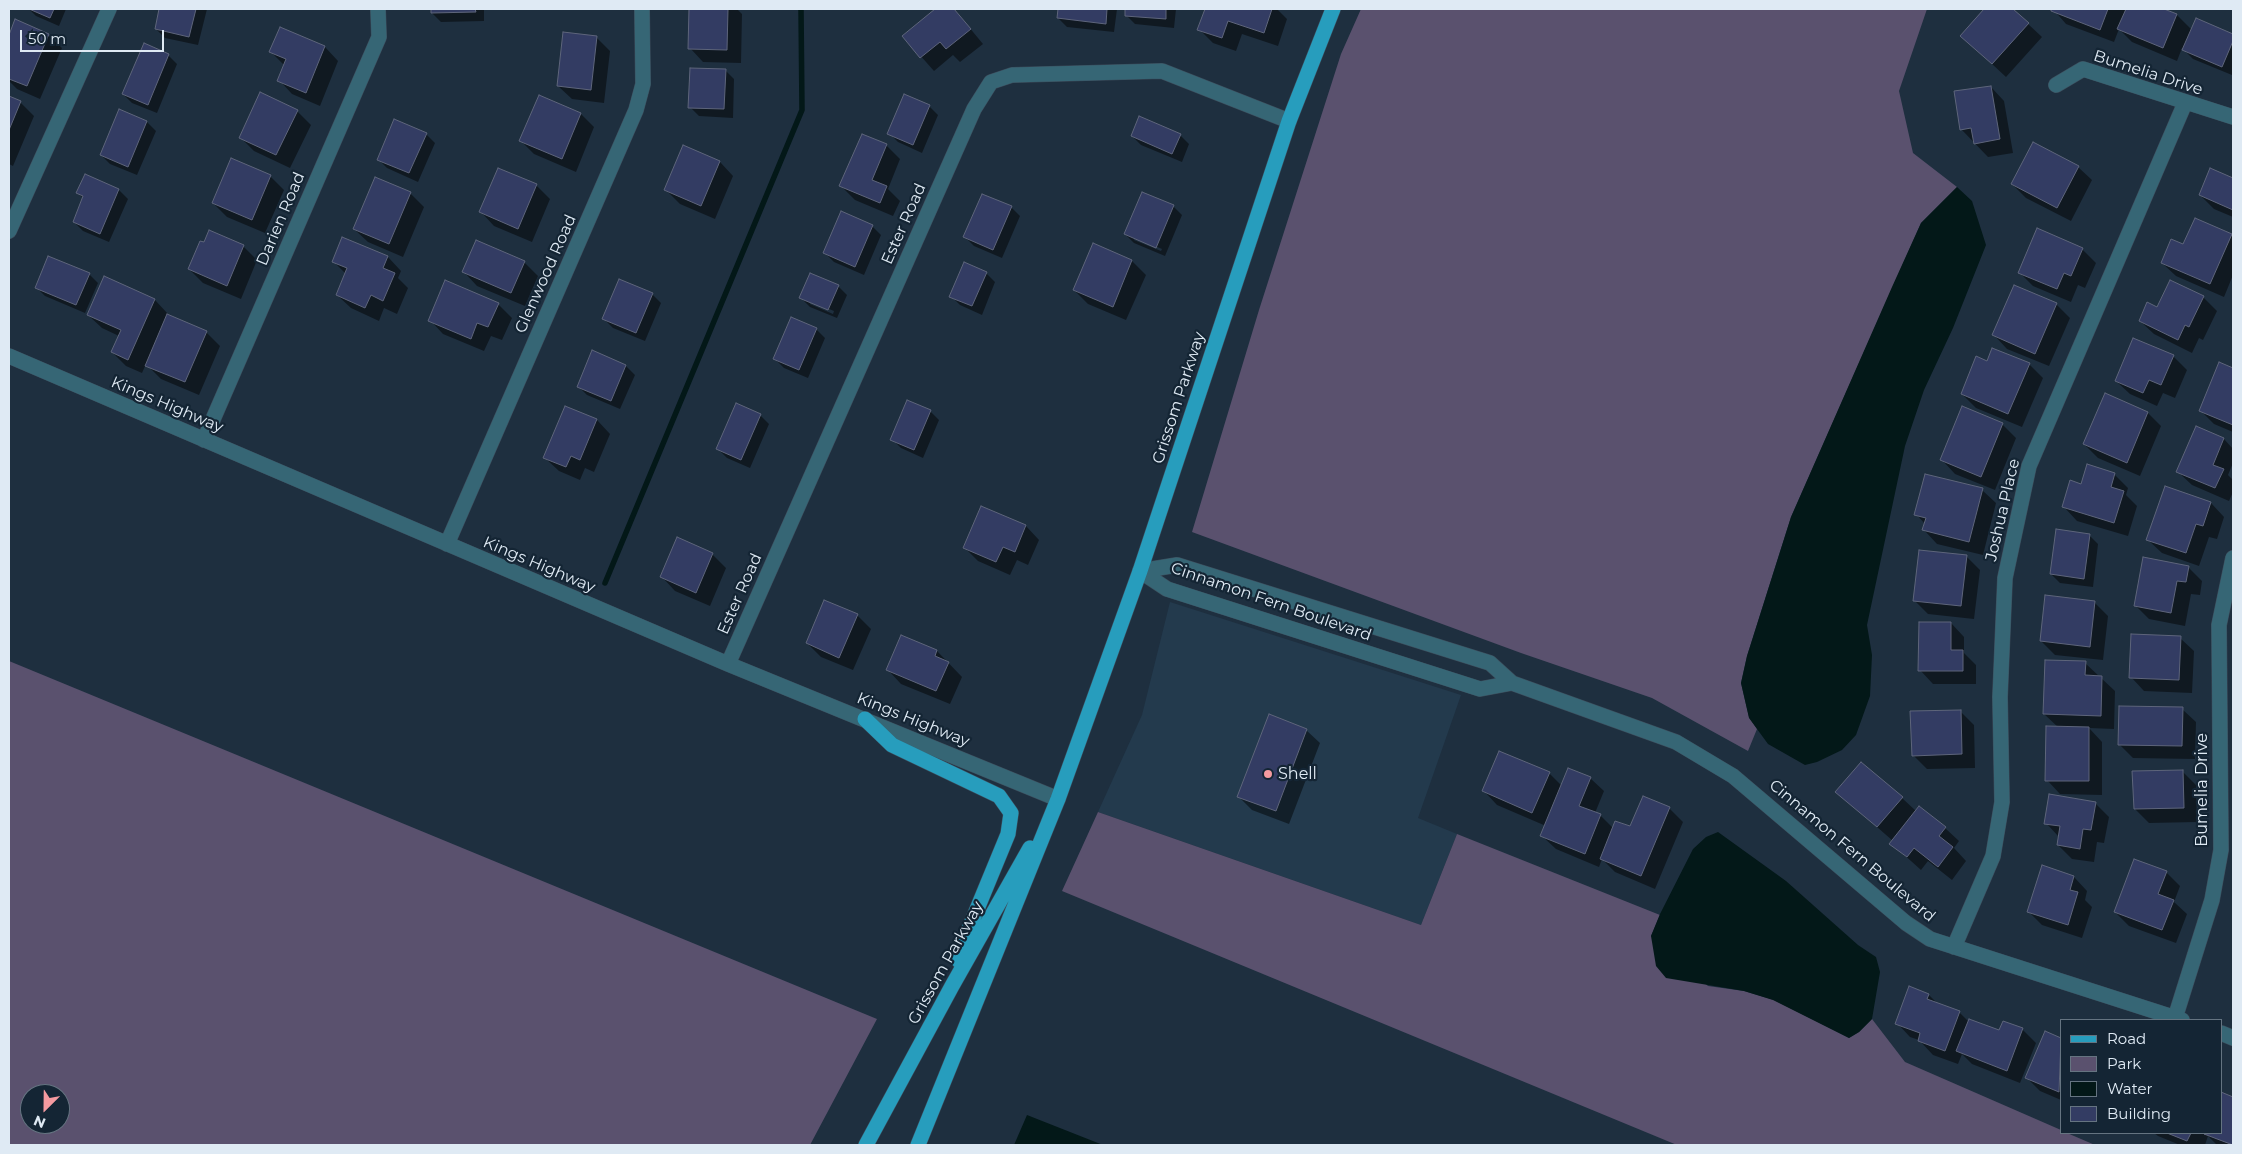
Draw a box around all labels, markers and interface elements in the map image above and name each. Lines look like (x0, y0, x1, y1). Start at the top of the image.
scale bar (22, 20, 166, 52)
text: 50 m (28, 29, 66, 48)
street label: Bumelia Drive (2091, 46, 2205, 100)
street label: Darien Road (253, 169, 309, 269)
street label: Ester Road (878, 180, 930, 268)
street label: Glenwood Road (511, 212, 581, 336)
street label: Grissom Parkway (1149, 330, 1209, 466)
street label: Kings Highway (108, 373, 226, 437)
street label: Joshua Place (1982, 457, 2024, 563)
street label: Kings Highway (480, 533, 598, 597)
street label: Ester Road (714, 550, 766, 638)
street label: Cinnamon Fern Boulevard (1168, 559, 1374, 645)
street label: Kings Highway (854, 689, 972, 751)
street label: Bumelia Drive (2192, 733, 2212, 847)
place label: Shell (1278, 764, 1317, 784)
marker: Shell (1262, 768, 1274, 780)
street label: Cinnamon Fern Boulevard (1765, 776, 1939, 926)
street label: Grissom Parkway (904, 898, 988, 1028)
legend (2060, 1019, 2222, 1134)
text: Road (2107, 1029, 2146, 1048)
text: Park (2107, 1054, 2141, 1073)
text: Water (2107, 1079, 2153, 1098)
north arrow (20, 1084, 70, 1134)
text: Building (2107, 1104, 2171, 1123)
text: N (31, 1111, 48, 1132)

